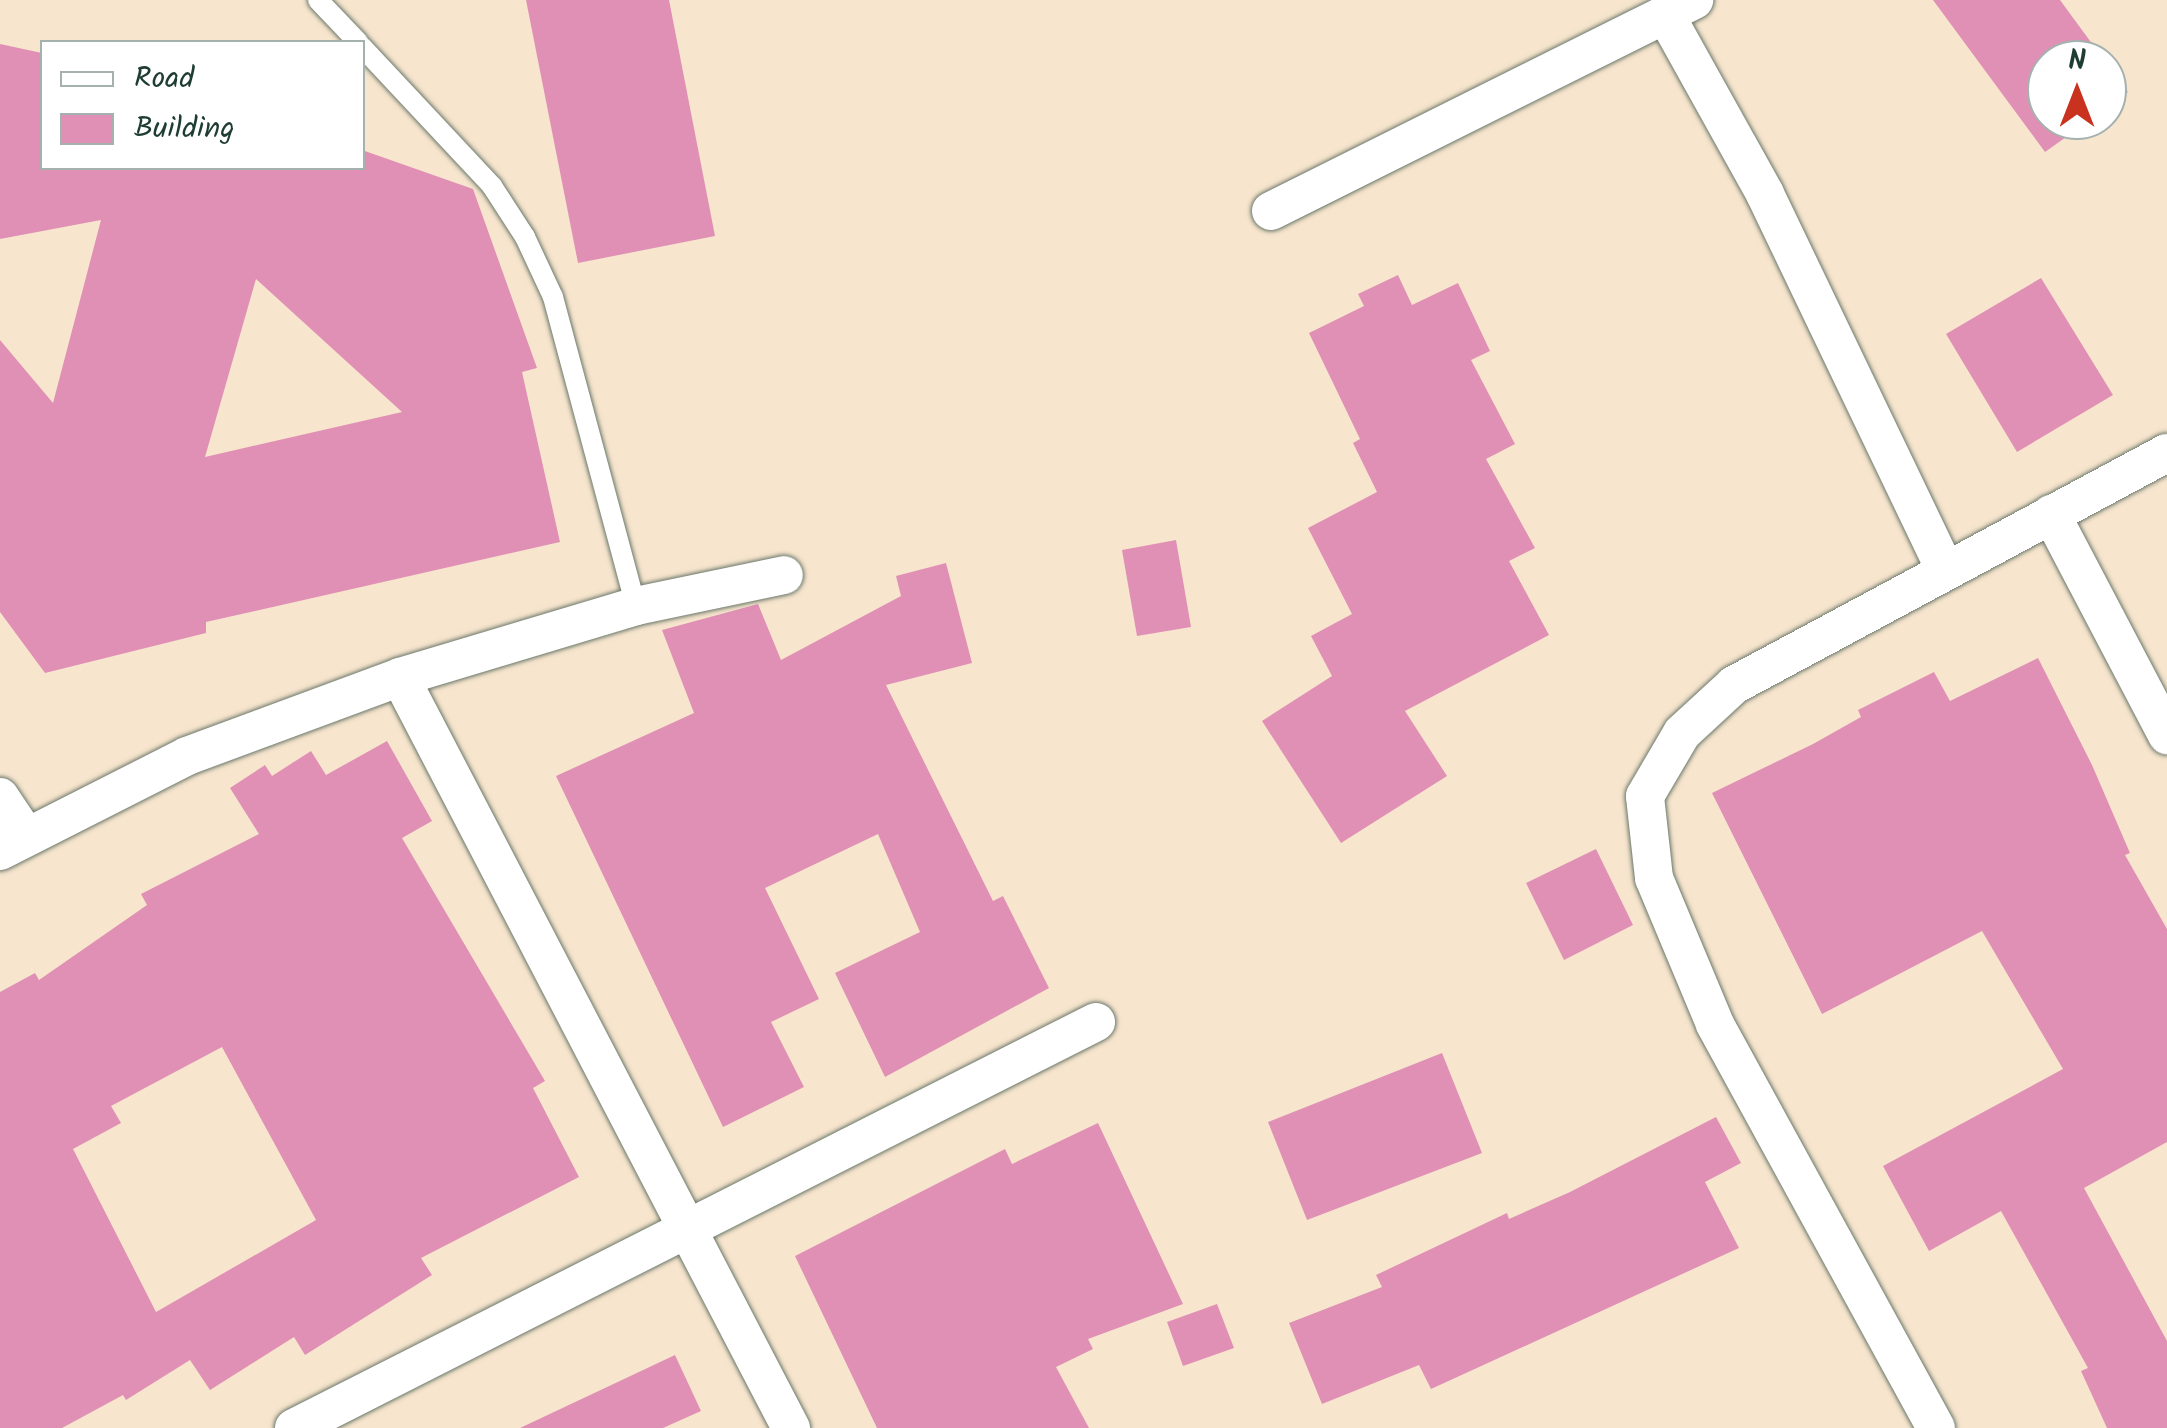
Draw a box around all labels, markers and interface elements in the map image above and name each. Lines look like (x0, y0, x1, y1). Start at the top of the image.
text: N (2068, 39, 2086, 84)
legend (40, 40, 365, 170)
north arrow (2027, 40, 2127, 140)
text: Road (134, 55, 194, 103)
text: Building (134, 105, 234, 153)

